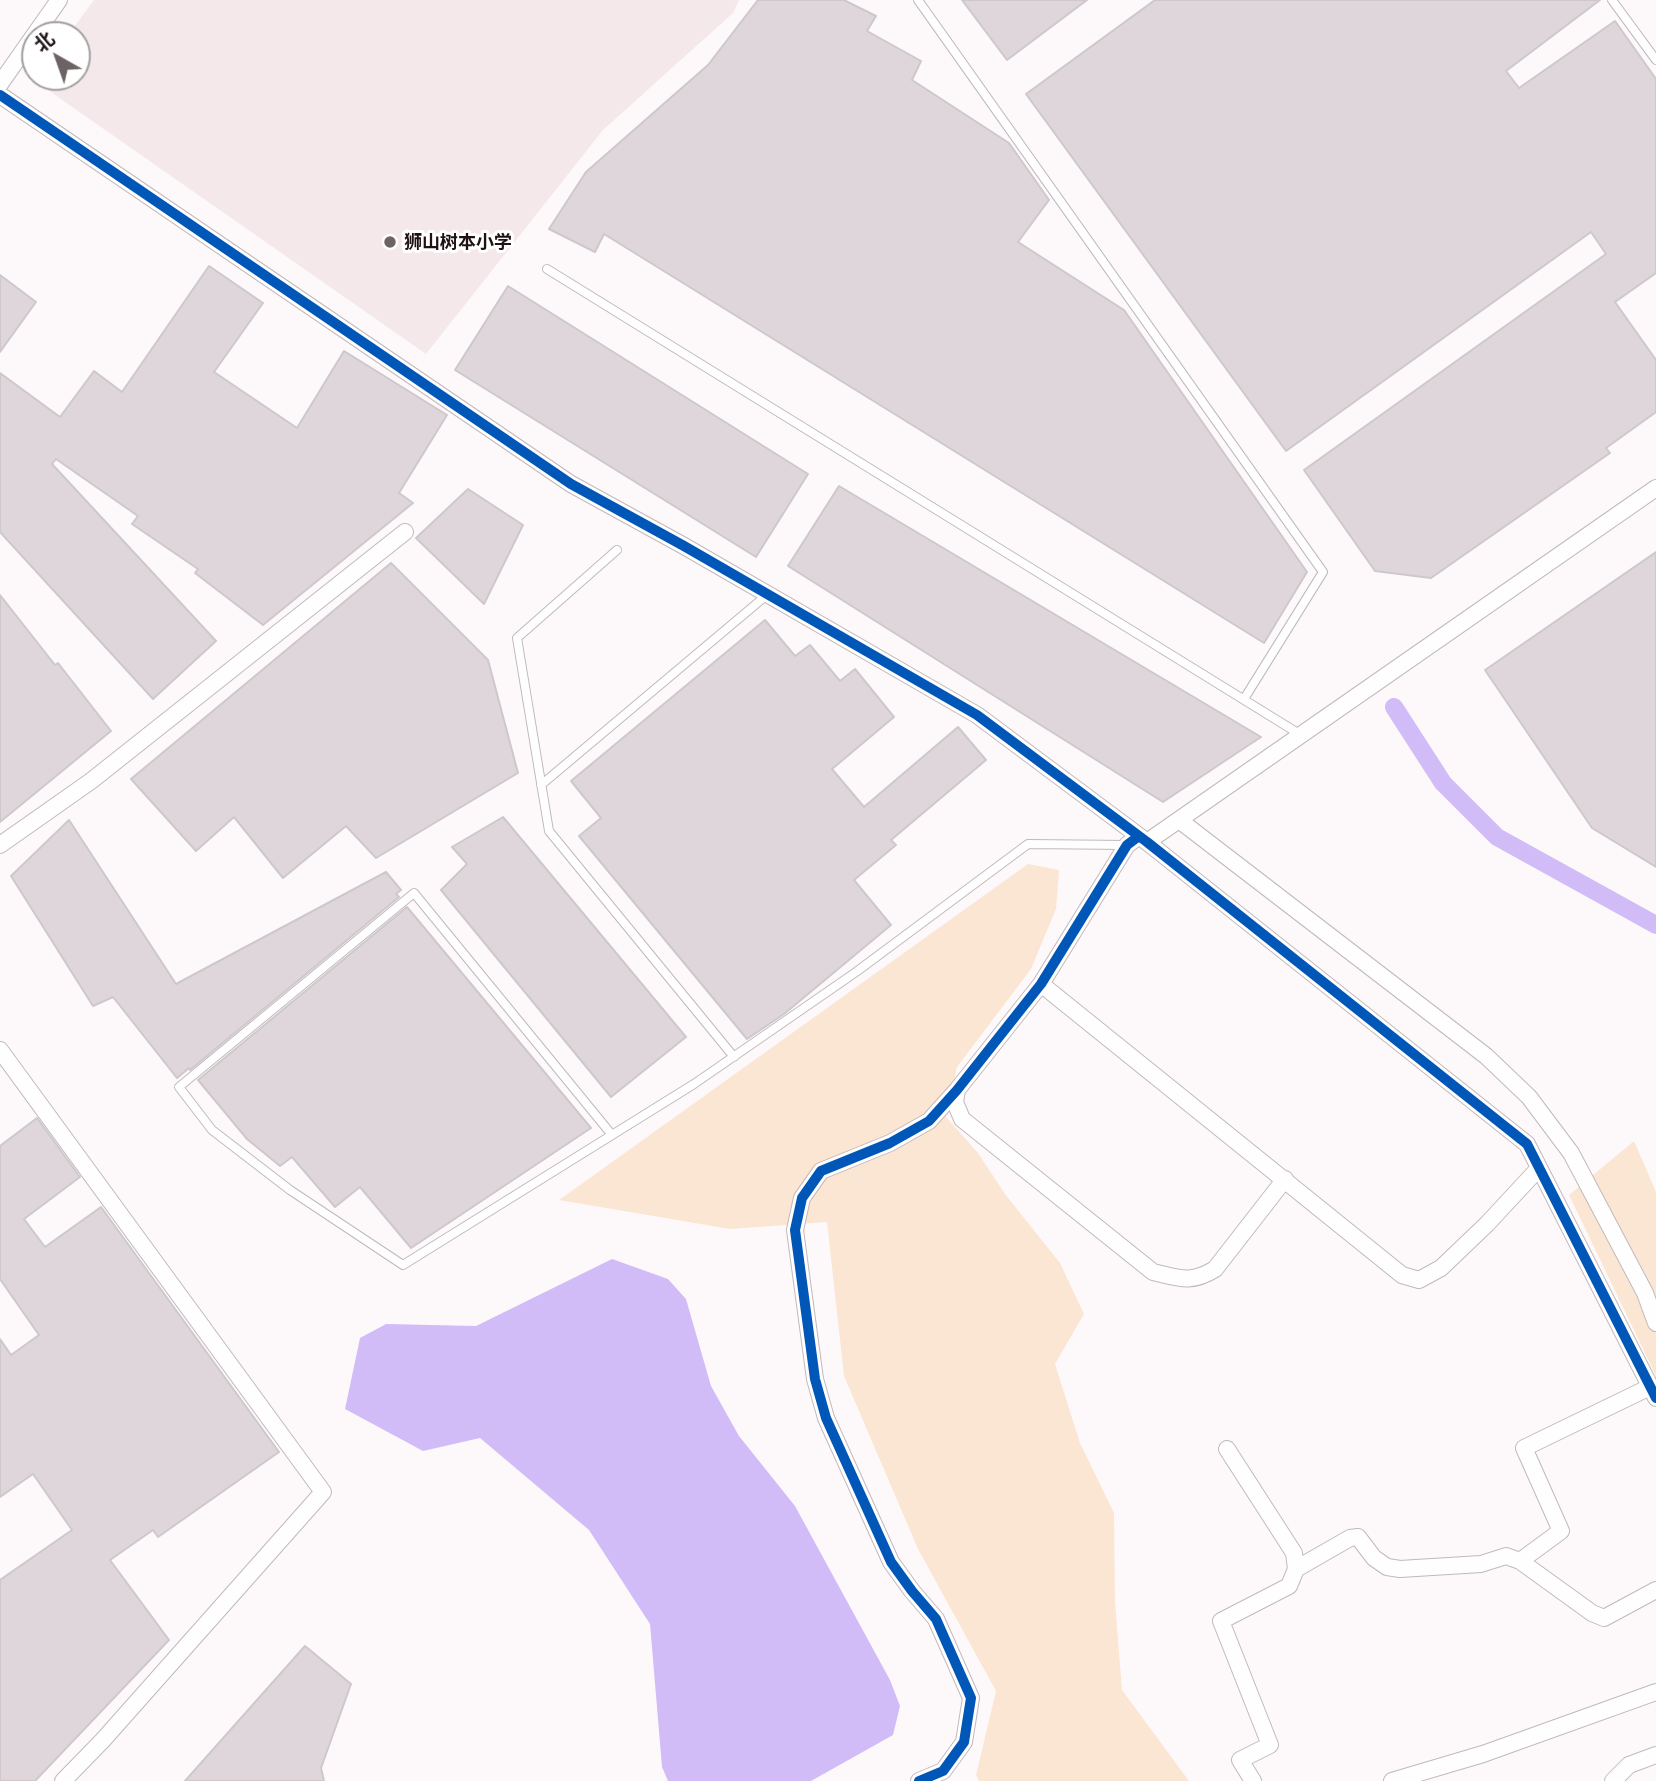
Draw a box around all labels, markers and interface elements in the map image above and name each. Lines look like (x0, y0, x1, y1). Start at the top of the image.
north arrow (21, 21, 91, 91)
text: 北 (29, 27, 58, 56)
place label: 狮山树本小学 (404, 231, 512, 253)
marker: 狮山树本小学 (382, 234, 398, 250)

